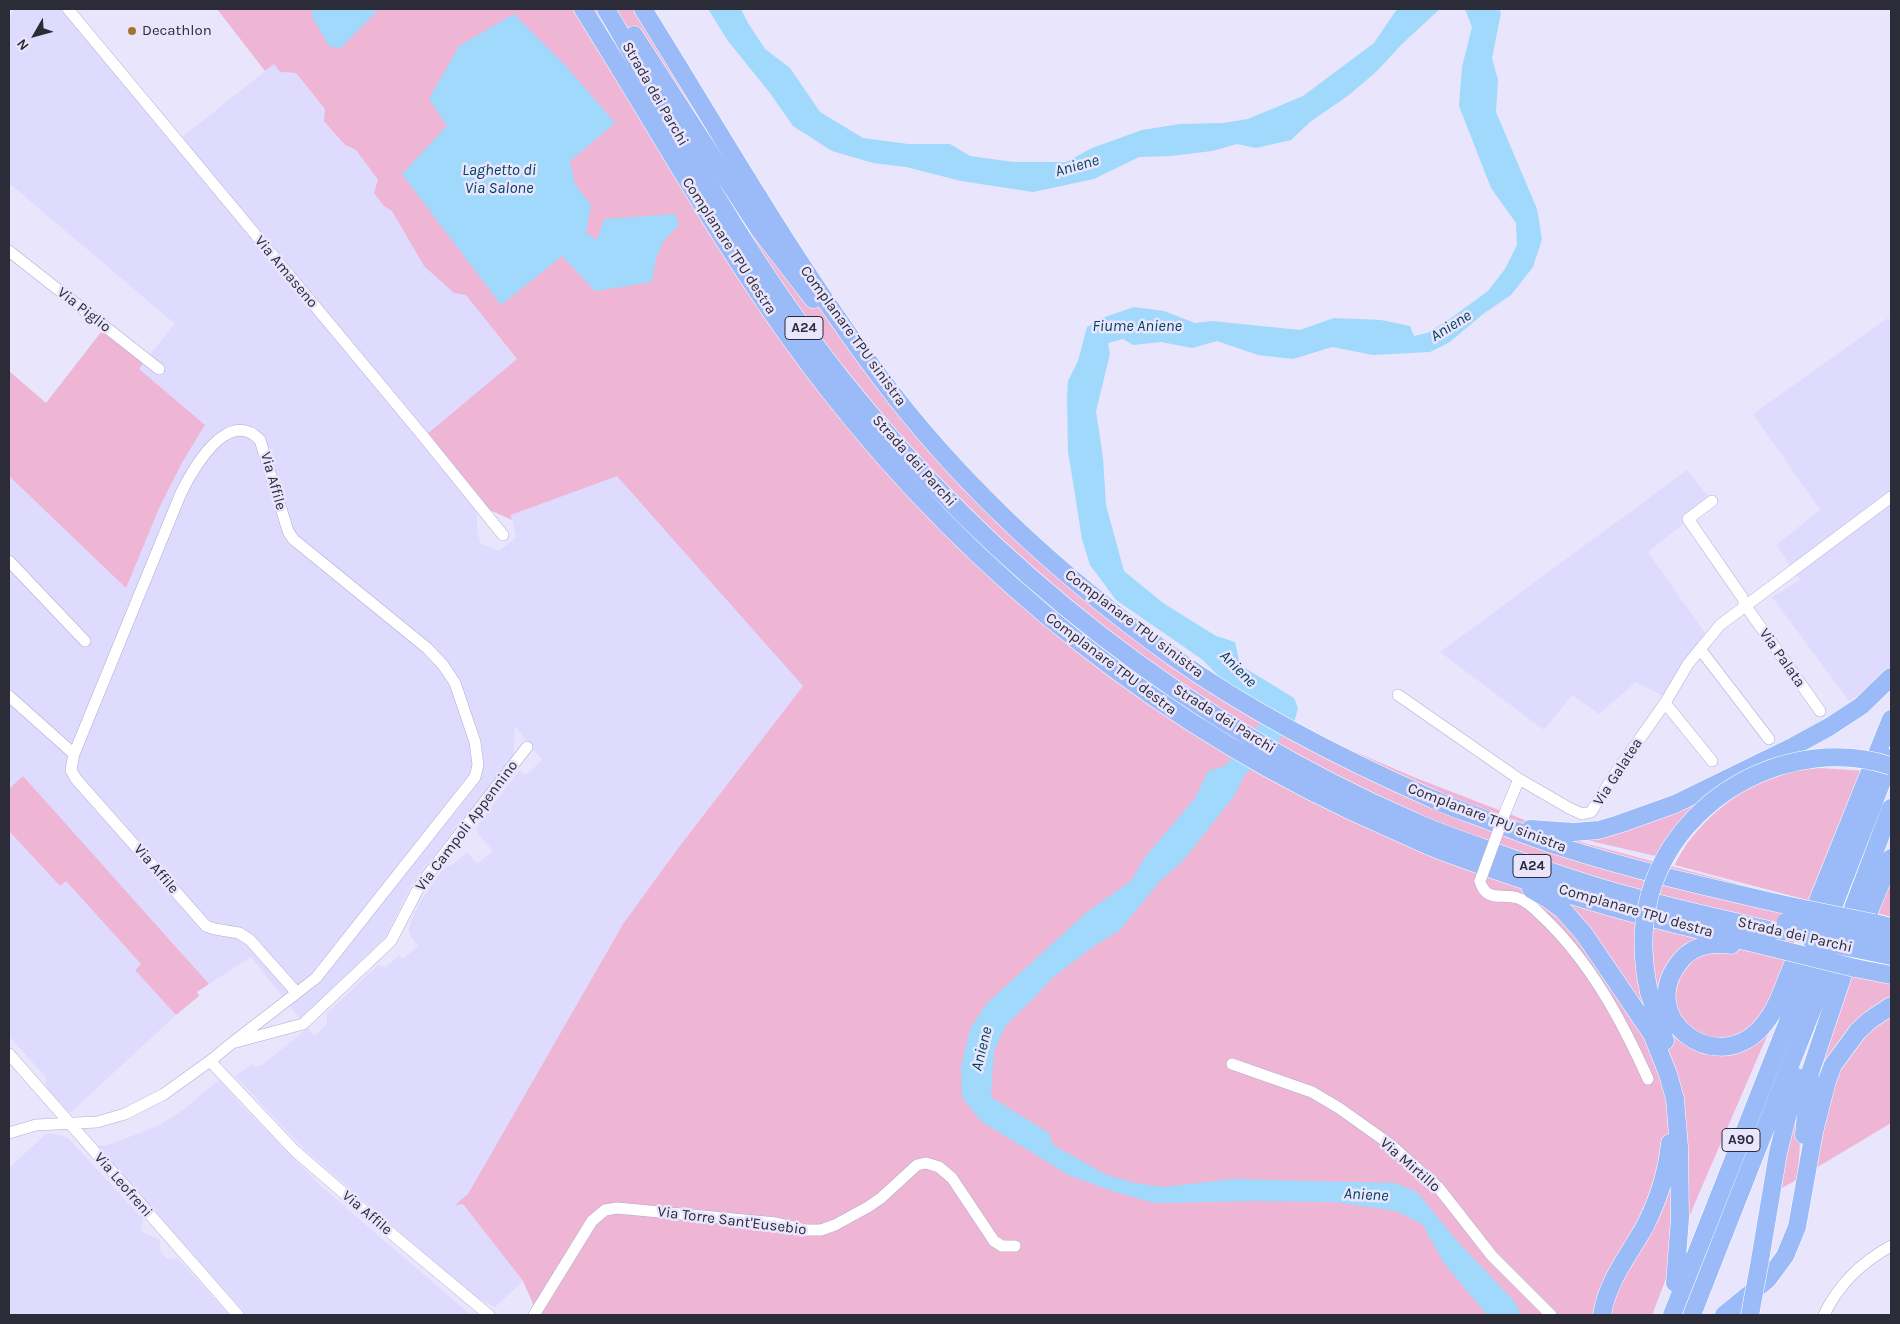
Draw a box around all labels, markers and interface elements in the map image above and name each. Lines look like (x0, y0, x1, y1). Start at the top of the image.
north arrow (10, 10, 60, 60)
place label: Decathlon (142, 22, 212, 40)
marker: Decathlon (126, 25, 138, 37)
text: N (13, 35, 33, 54)
street label: Strada dei Parchi (618, 39, 692, 149)
water label: Aniene (1053, 151, 1101, 181)
water label: Laghetto di Via Salone (462, 160, 536, 198)
street label: Complanare TPU destra (678, 174, 780, 318)
street label: Via Amaseno (251, 232, 321, 312)
street label: Complanare TPU sinistra (796, 262, 910, 410)
street label: Via Piglio (54, 284, 114, 336)
water label: Aniene (1427, 306, 1475, 346)
road number: A24 (785, 316, 823, 339)
water label: Fiume Aniene (1092, 316, 1182, 336)
street label: Strada dei Parchi (868, 412, 960, 510)
street label: Via Affile (256, 450, 290, 512)
street label: Complanare TPU sinistra (1061, 566, 1207, 682)
street label: Complanare TPU destra (1042, 609, 1180, 719)
street label: Via Palata (1755, 625, 1809, 691)
water label: Aniene (1215, 646, 1261, 692)
street label: Strada dei Parchi (1170, 680, 1278, 758)
street label: Via Galatea (1590, 735, 1646, 809)
street label: Via Campoli Appennino (412, 757, 522, 895)
street label: Complanare TPU sinistra (1405, 779, 1569, 857)
street label: Via Affile (130, 841, 182, 897)
road number: A24 (1513, 854, 1551, 878)
street label: Complanare TPU destra (1557, 880, 1715, 942)
street label: Strada dei Parchi (1736, 913, 1854, 957)
water label: Aniene (967, 1025, 997, 1073)
road number: A90 (1722, 1128, 1760, 1152)
street label: Via Mirtillo (1376, 1134, 1444, 1196)
street label: Via Leofreni (90, 1149, 156, 1221)
water label: Aniene (1343, 1184, 1389, 1206)
street label: Via Affile (338, 1187, 396, 1239)
street label: Via Torre Sant'Eusebio (656, 1203, 808, 1239)

